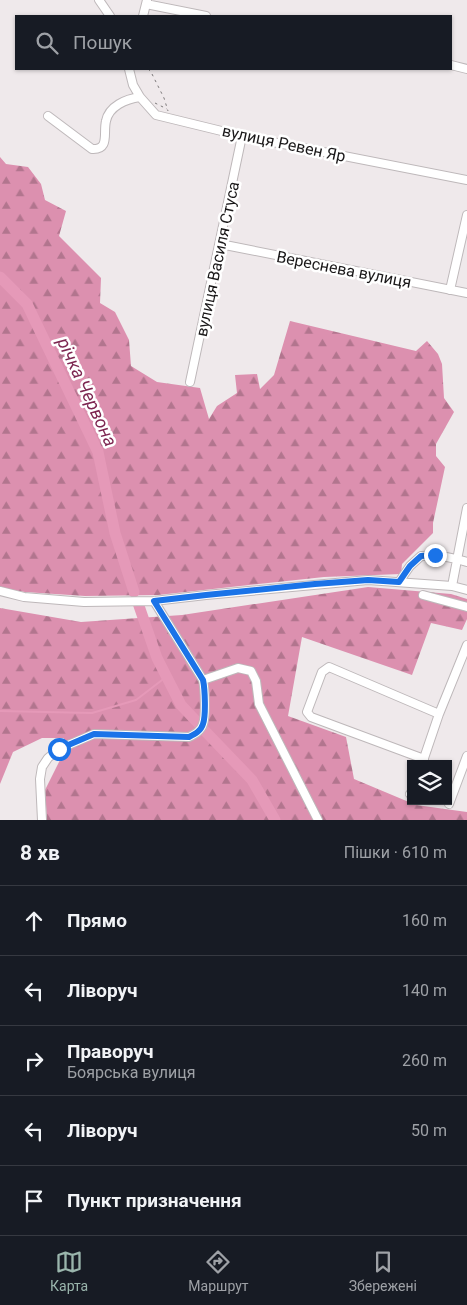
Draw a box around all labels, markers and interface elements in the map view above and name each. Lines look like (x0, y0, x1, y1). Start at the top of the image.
search box (15, 15, 452, 70)
icon: search (33, 29, 61, 57)
text: Пошук (73, 31, 132, 54)
street label: вулиця Ревен Яр (220, 121, 347, 166)
street label: вулиця Василя Стуса (192, 180, 243, 338)
street label: Вереснева вулиця (275, 247, 413, 292)
water label: річка Червона (53, 333, 122, 449)
route end (424, 544, 447, 567)
route start (48, 738, 71, 761)
map controls (407, 760, 452, 805)
button: layers (407, 760, 452, 805)
text: 8 хв (20, 841, 60, 865)
text: Пішки · 610 m (344, 843, 447, 862)
icon: ahead (20, 907, 48, 935)
text: Прямо (67, 909, 127, 932)
text: 160 m (402, 911, 447, 930)
icon: left (20, 977, 48, 1005)
text: Ліворуч (67, 979, 138, 1002)
text: 140 m (402, 981, 447, 1000)
text: Праворуч (67, 1040, 153, 1063)
icon: right (20, 1047, 48, 1075)
text: 260 m (402, 1051, 447, 1070)
text: Боярська вулиця (67, 1063, 196, 1082)
icon: left (20, 1117, 48, 1145)
text: Ліворуч (67, 1119, 138, 1142)
text: 50 m (411, 1121, 447, 1140)
icon: arrive (20, 1187, 48, 1215)
text: Пункт призначення (67, 1189, 242, 1212)
tab: Карта (50, 1248, 88, 1294)
tab: Маршрут (188, 1248, 249, 1294)
tab: Збережені (349, 1248, 417, 1294)

